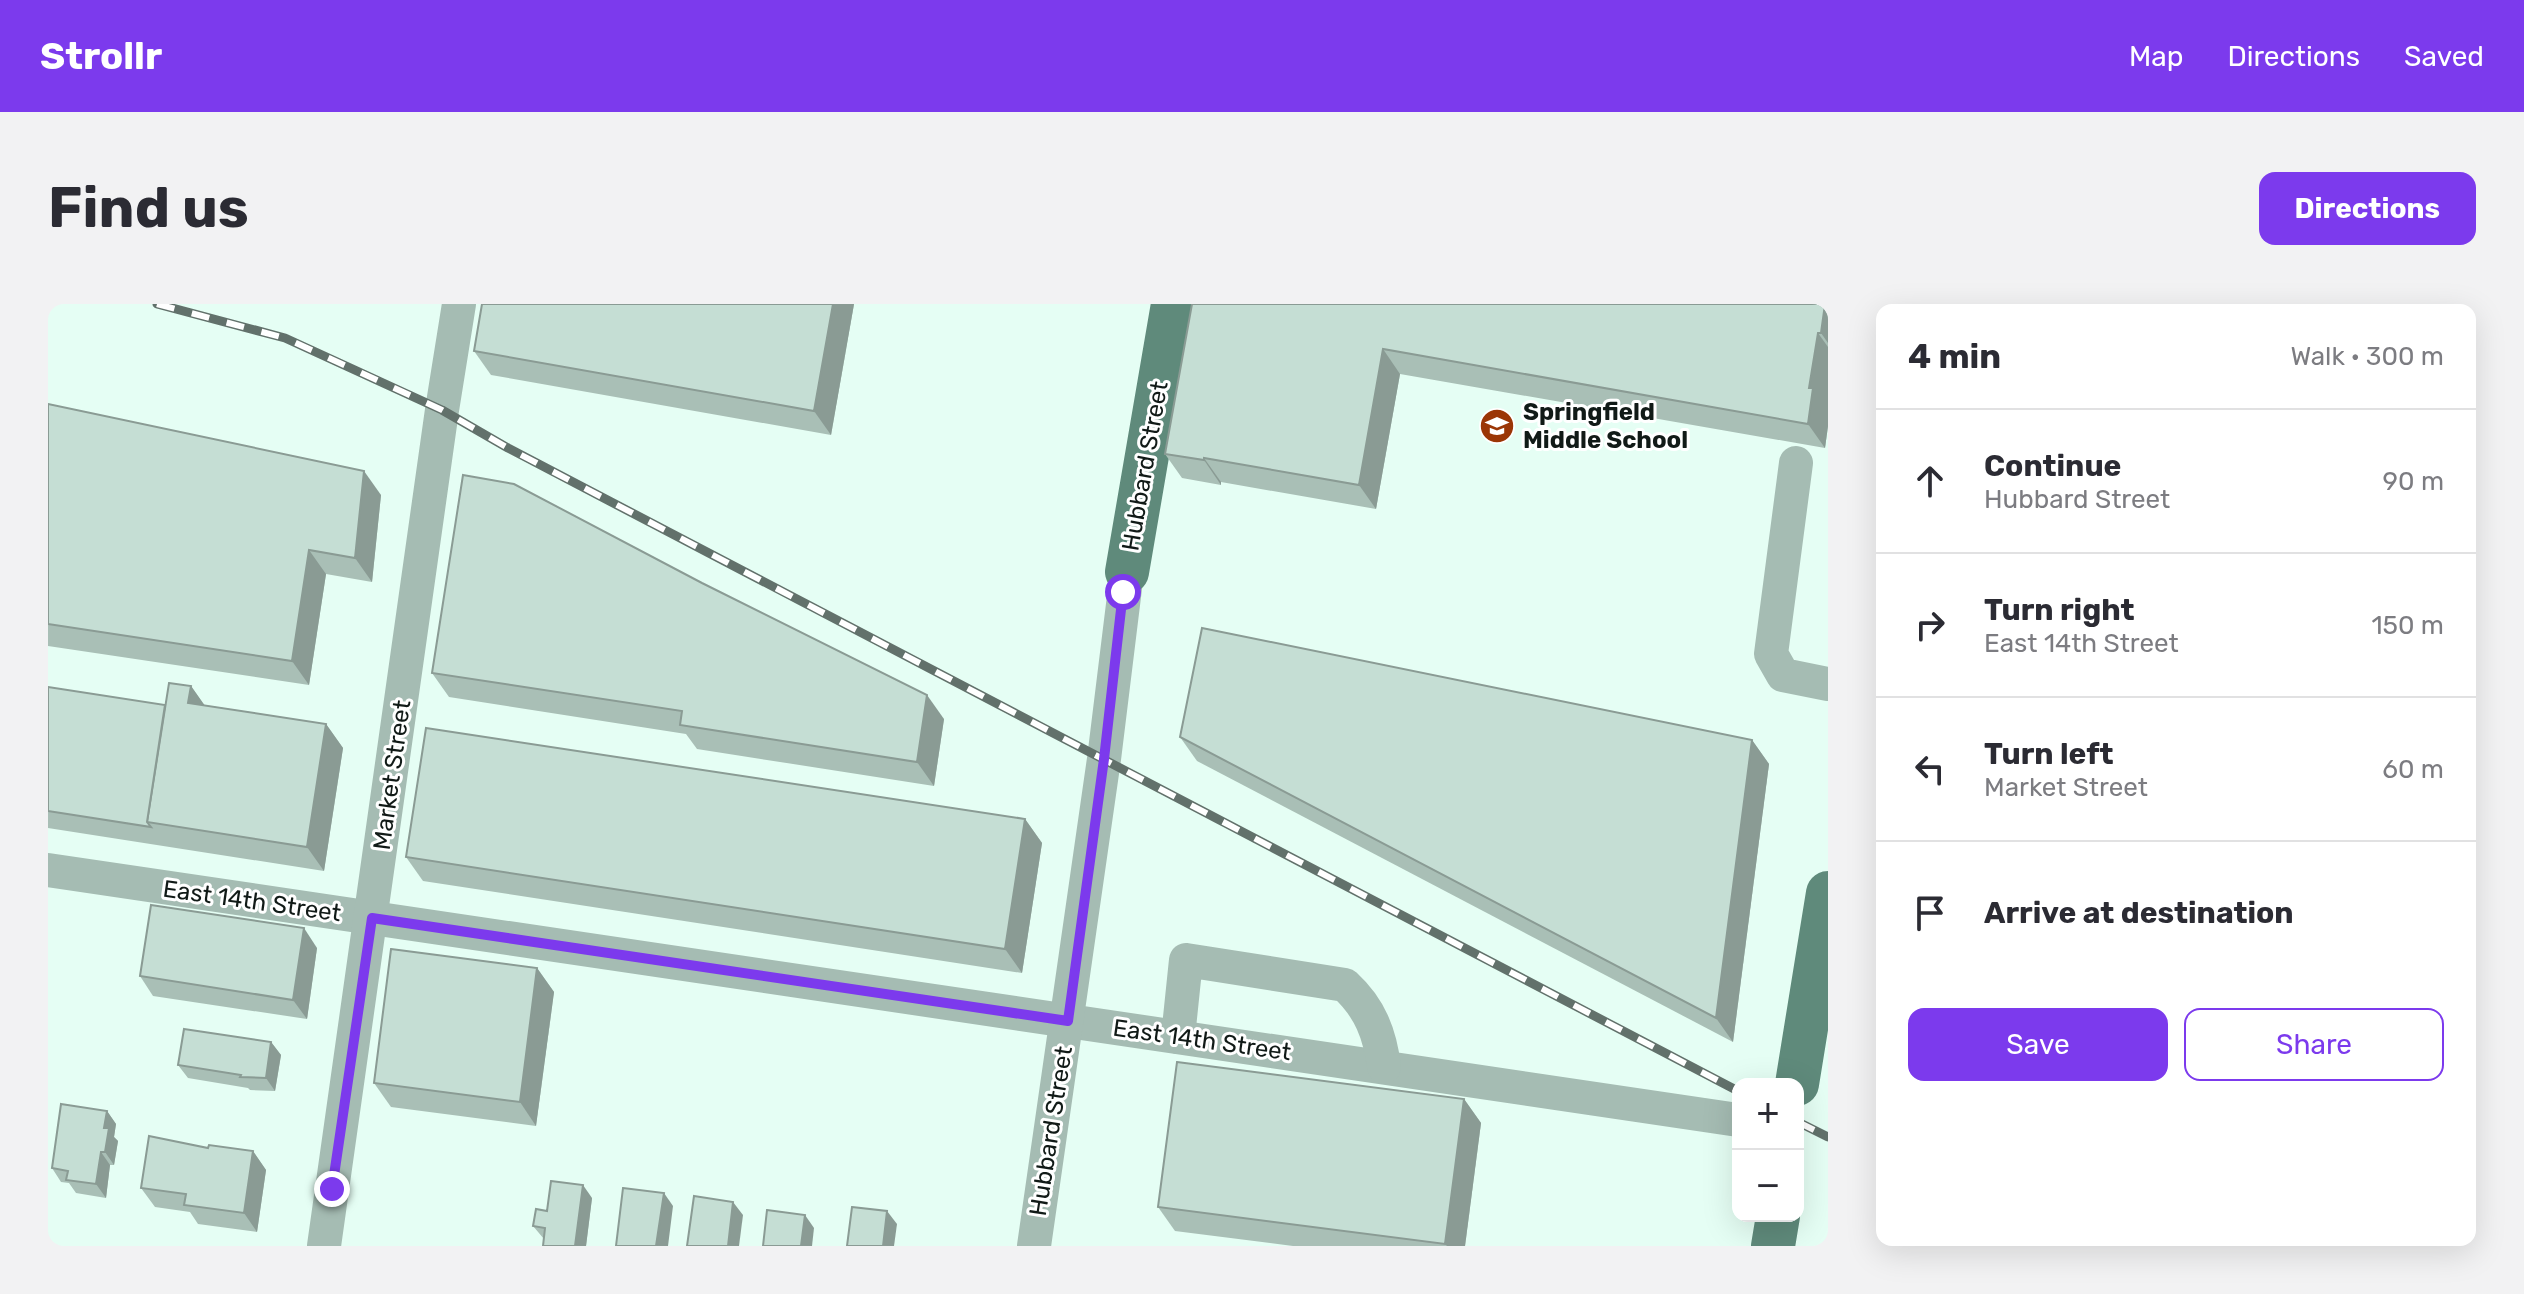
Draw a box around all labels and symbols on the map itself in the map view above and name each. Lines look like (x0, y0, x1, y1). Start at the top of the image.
street label: Hubbard Street (1116, 379, 1174, 553)
place label: Springfield Middle School (1523, 398, 1688, 454)
school or university icon: Springfield Middle School (1478, 407, 1516, 445)
route start (1105, 574, 1141, 610)
street label: Market Street (368, 698, 416, 852)
street label: East 14th Street (161, 875, 343, 927)
street label: East 14th Street (1111, 1014, 1293, 1066)
street label: Hubbard Street (1024, 1044, 1078, 1218)
route end (314, 1171, 350, 1207)

